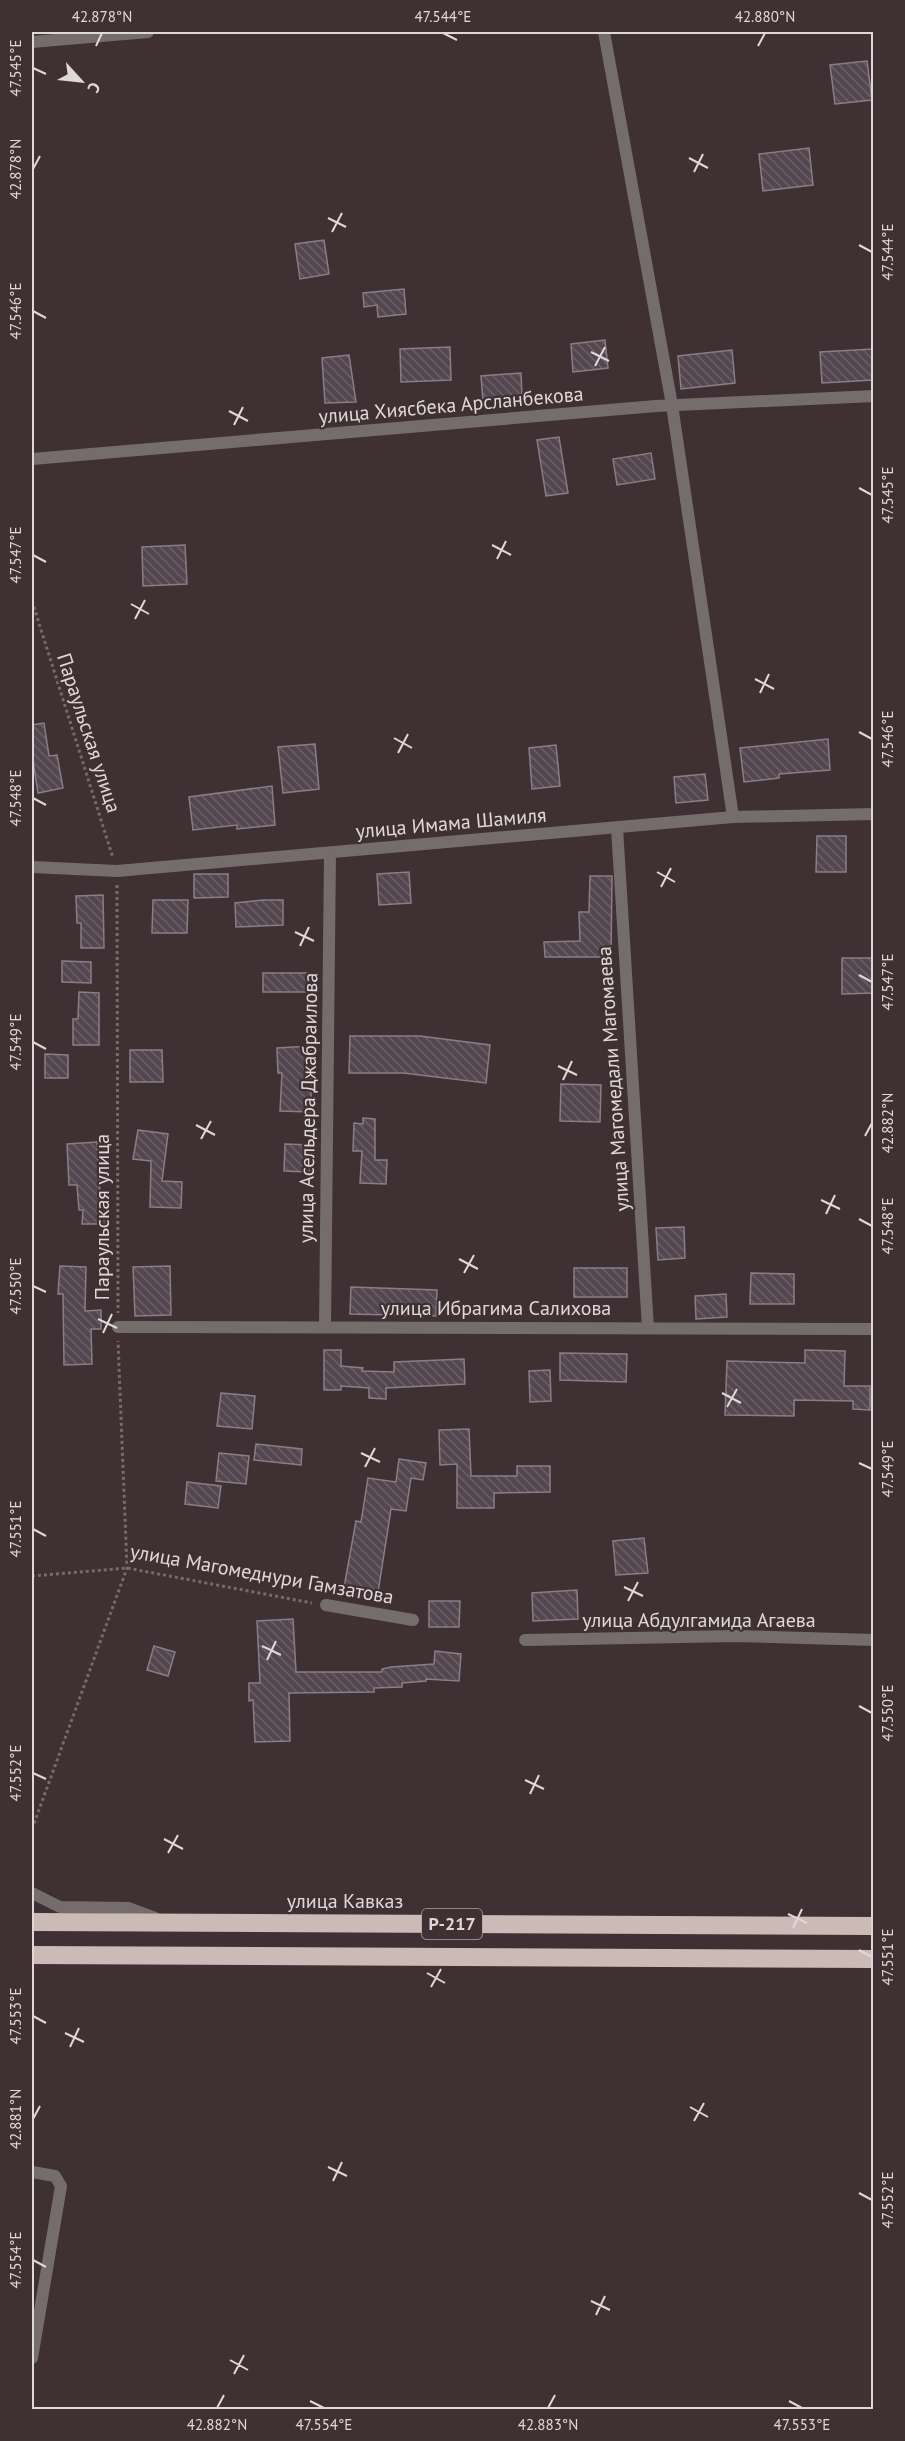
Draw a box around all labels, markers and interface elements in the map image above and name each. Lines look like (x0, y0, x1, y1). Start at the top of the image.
text: 42.878°N (72, 7, 132, 26)
text: 47.544°E (415, 7, 471, 26)
text: 42.880°N (735, 7, 795, 26)
text: 47.545°E (6, 40, 25, 96)
north arrow (51, 51, 111, 111)
text: С (83, 79, 105, 96)
text: 42.878°N (6, 139, 25, 199)
text: 47.544°E (878, 224, 897, 280)
text: 47.546°E (6, 283, 25, 339)
street label: улица Хиясбека Арсланбекова (318, 380, 584, 430)
text: 47.545°E (878, 467, 897, 523)
text: 47.547°E (6, 527, 25, 583)
street label: Параульская улица (51, 650, 127, 816)
text: 47.546°E (878, 711, 897, 767)
text: 47.548°E (6, 770, 25, 826)
street label: улица Имама Шамиля (354, 802, 548, 844)
street label: улица Магомедали Магомаева (591, 945, 635, 1213)
text: 47.547°E (878, 954, 897, 1010)
street label: улица Асельдера Джабраилова (293, 973, 323, 1243)
text: 47.549°E (6, 1014, 25, 1070)
text: 42.882°N (878, 1093, 897, 1153)
street label: Параульская улица (89, 1134, 115, 1300)
text: 47.548°E (878, 1198, 897, 1254)
text: 47.550°E (6, 1258, 25, 1314)
street label: улица Ибрагима Салихова (381, 1295, 611, 1321)
text: 47.549°E (878, 1441, 897, 1497)
text: 47.551°E (6, 1501, 25, 1557)
street label: улица Магомеднури Гамзатова (128, 1538, 396, 1610)
street label: улица Абдулгамида Агаева (582, 1607, 816, 1633)
text: 47.550°E (878, 1685, 897, 1741)
text: 47.552°E (6, 1745, 25, 1801)
street label: улица Кавказ (287, 1888, 403, 1914)
road number: Р-217 (422, 1909, 482, 1939)
text: 47.551°E (878, 1929, 897, 1985)
text: 47.553°E (6, 1988, 25, 2044)
text: 42.881°N (6, 2089, 25, 2149)
text: 47.552°E (878, 2172, 897, 2228)
text: 47.554°E (6, 2232, 25, 2288)
text: 42.882°N (187, 2415, 247, 2434)
text: 47.554°E (296, 2415, 352, 2434)
text: 42.883°N (518, 2415, 578, 2434)
text: 47.553°E (774, 2415, 830, 2434)

